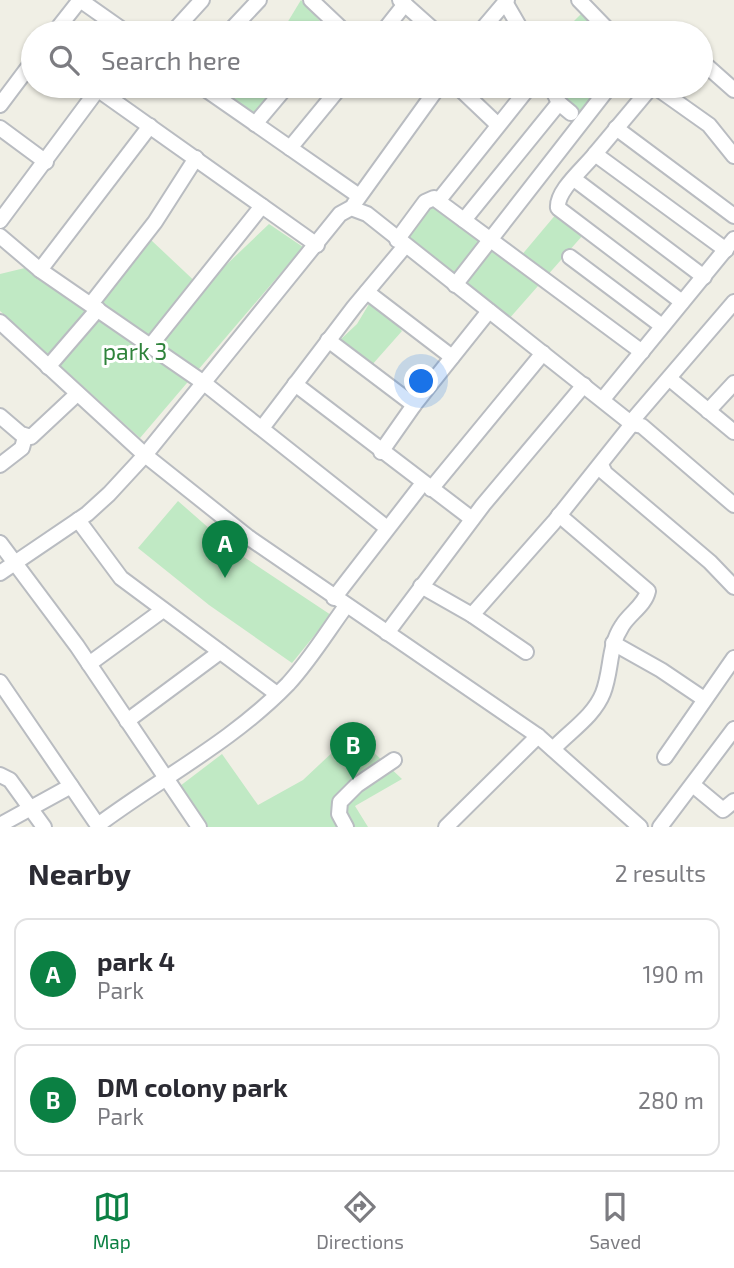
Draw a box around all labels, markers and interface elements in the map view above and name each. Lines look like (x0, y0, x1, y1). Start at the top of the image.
search box (21, 21, 713, 98)
icon: search (45, 41, 83, 79)
text: Search here (101, 44, 241, 75)
park label: park 3 (103, 337, 167, 365)
your location (404, 364, 438, 398)
pin: A (202, 520, 248, 578)
pin: B (330, 722, 376, 780)
text: Nearby (28, 855, 131, 891)
text: 2 results (615, 859, 706, 887)
text: park 4 (97, 945, 175, 976)
text: A (45, 960, 61, 988)
text: 190 m (643, 960, 704, 988)
text: Park (97, 976, 144, 1004)
text: DM colony park (97, 1071, 288, 1102)
text: B (46, 1086, 60, 1114)
text: 280 m (638, 1086, 704, 1114)
text: Park (97, 1102, 144, 1130)
tab: Map (93, 1188, 131, 1253)
tab: Directions (316, 1188, 404, 1253)
tab: Saved (589, 1188, 641, 1253)

